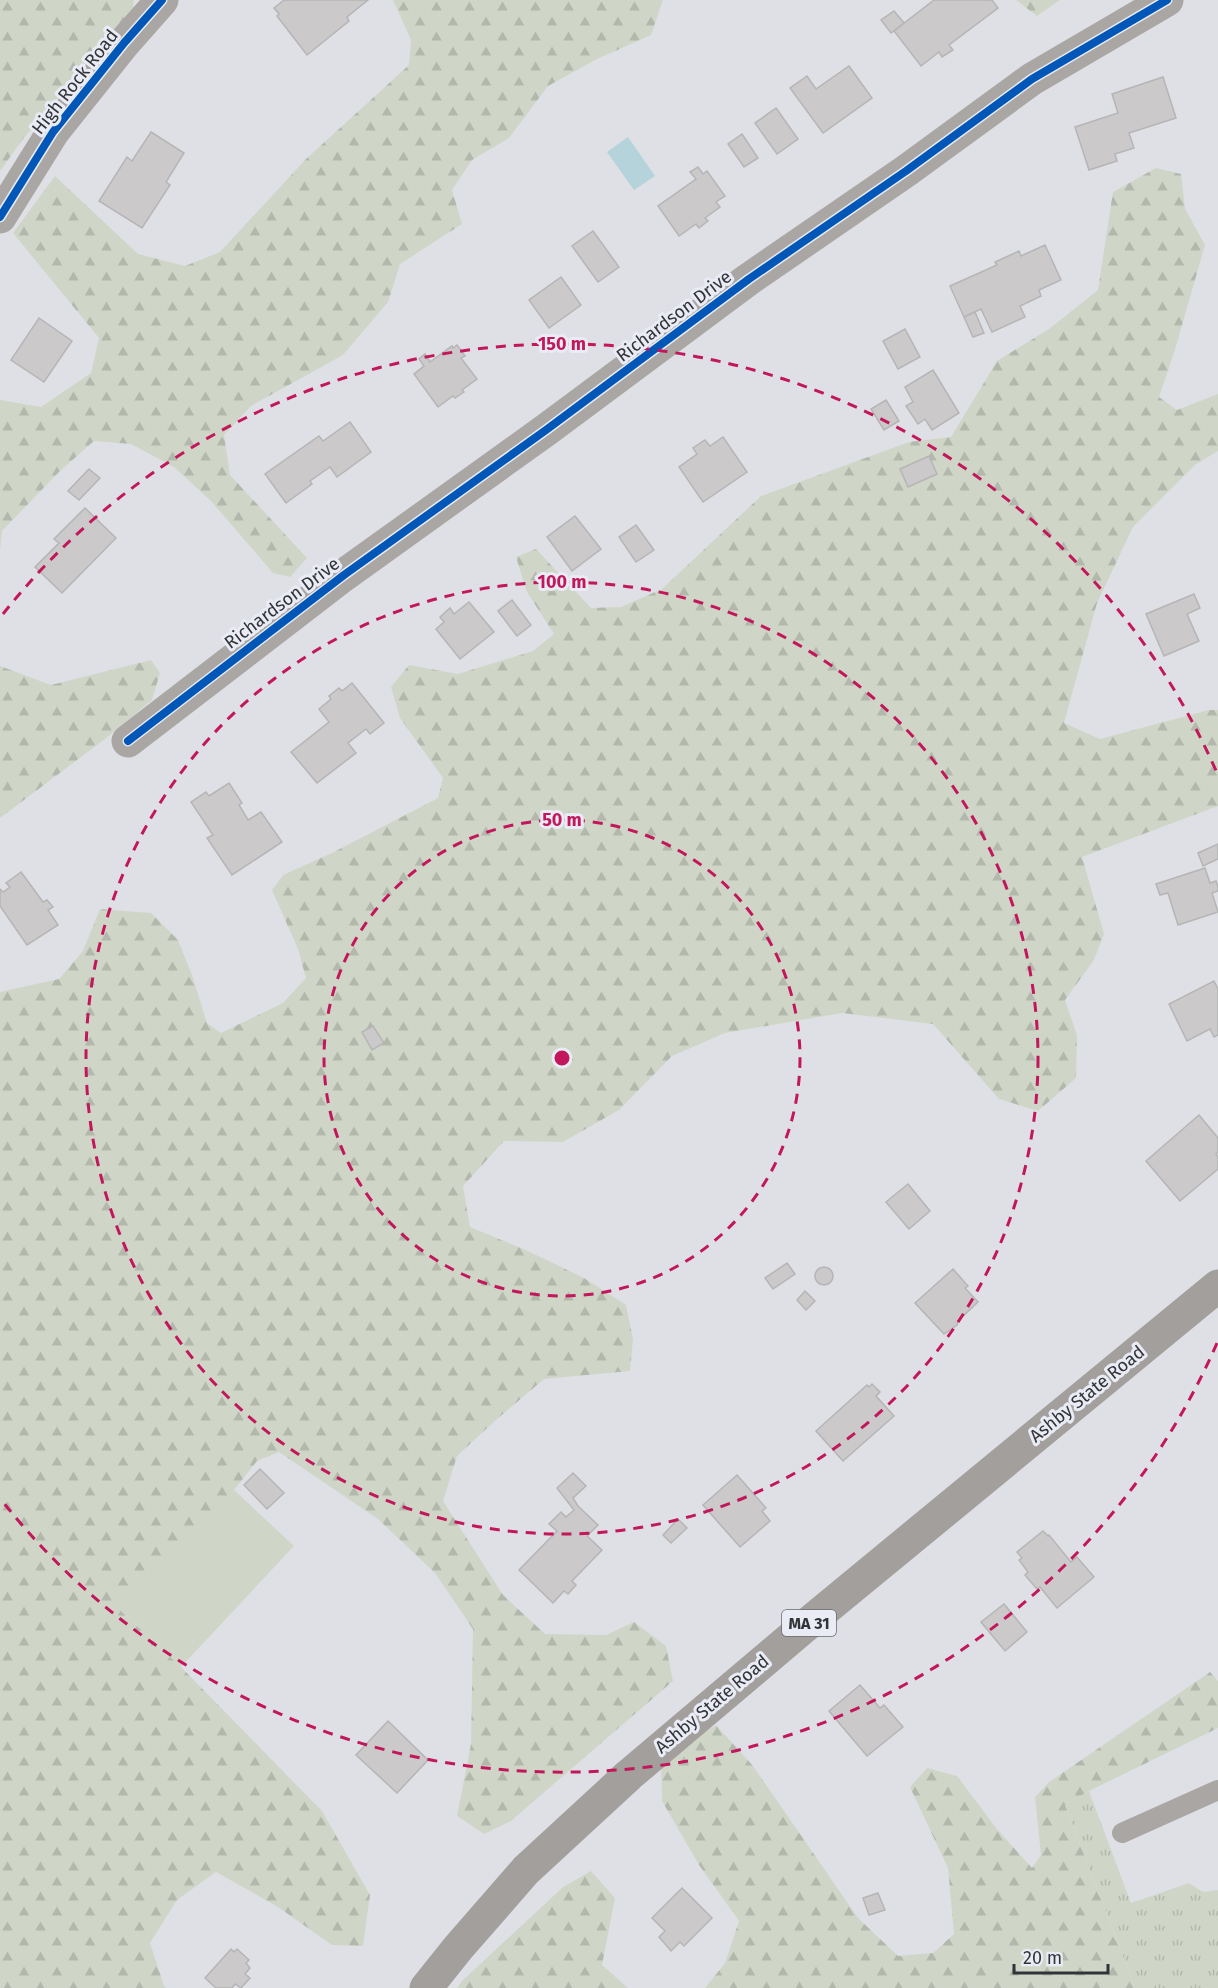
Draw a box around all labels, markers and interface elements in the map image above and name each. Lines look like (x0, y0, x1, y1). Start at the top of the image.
street label: High Rock Road (27, 25, 123, 139)
street label: Richardson Drive (612, 266, 736, 366)
text: 150 m (538, 333, 586, 355)
street label: Richardson Drive (220, 553, 344, 653)
text: 100 m (538, 571, 586, 593)
text: 50 m (542, 809, 582, 831)
centre of rings (552, 1048, 572, 1068)
street label: Ashby State Road (1025, 1341, 1149, 1447)
road number: MA 31 (782, 1610, 836, 1636)
street label: Ashby State Road (651, 1650, 773, 1758)
scale bar (1014, 1937, 1108, 1975)
text: 20 m (1023, 1947, 1062, 1969)

